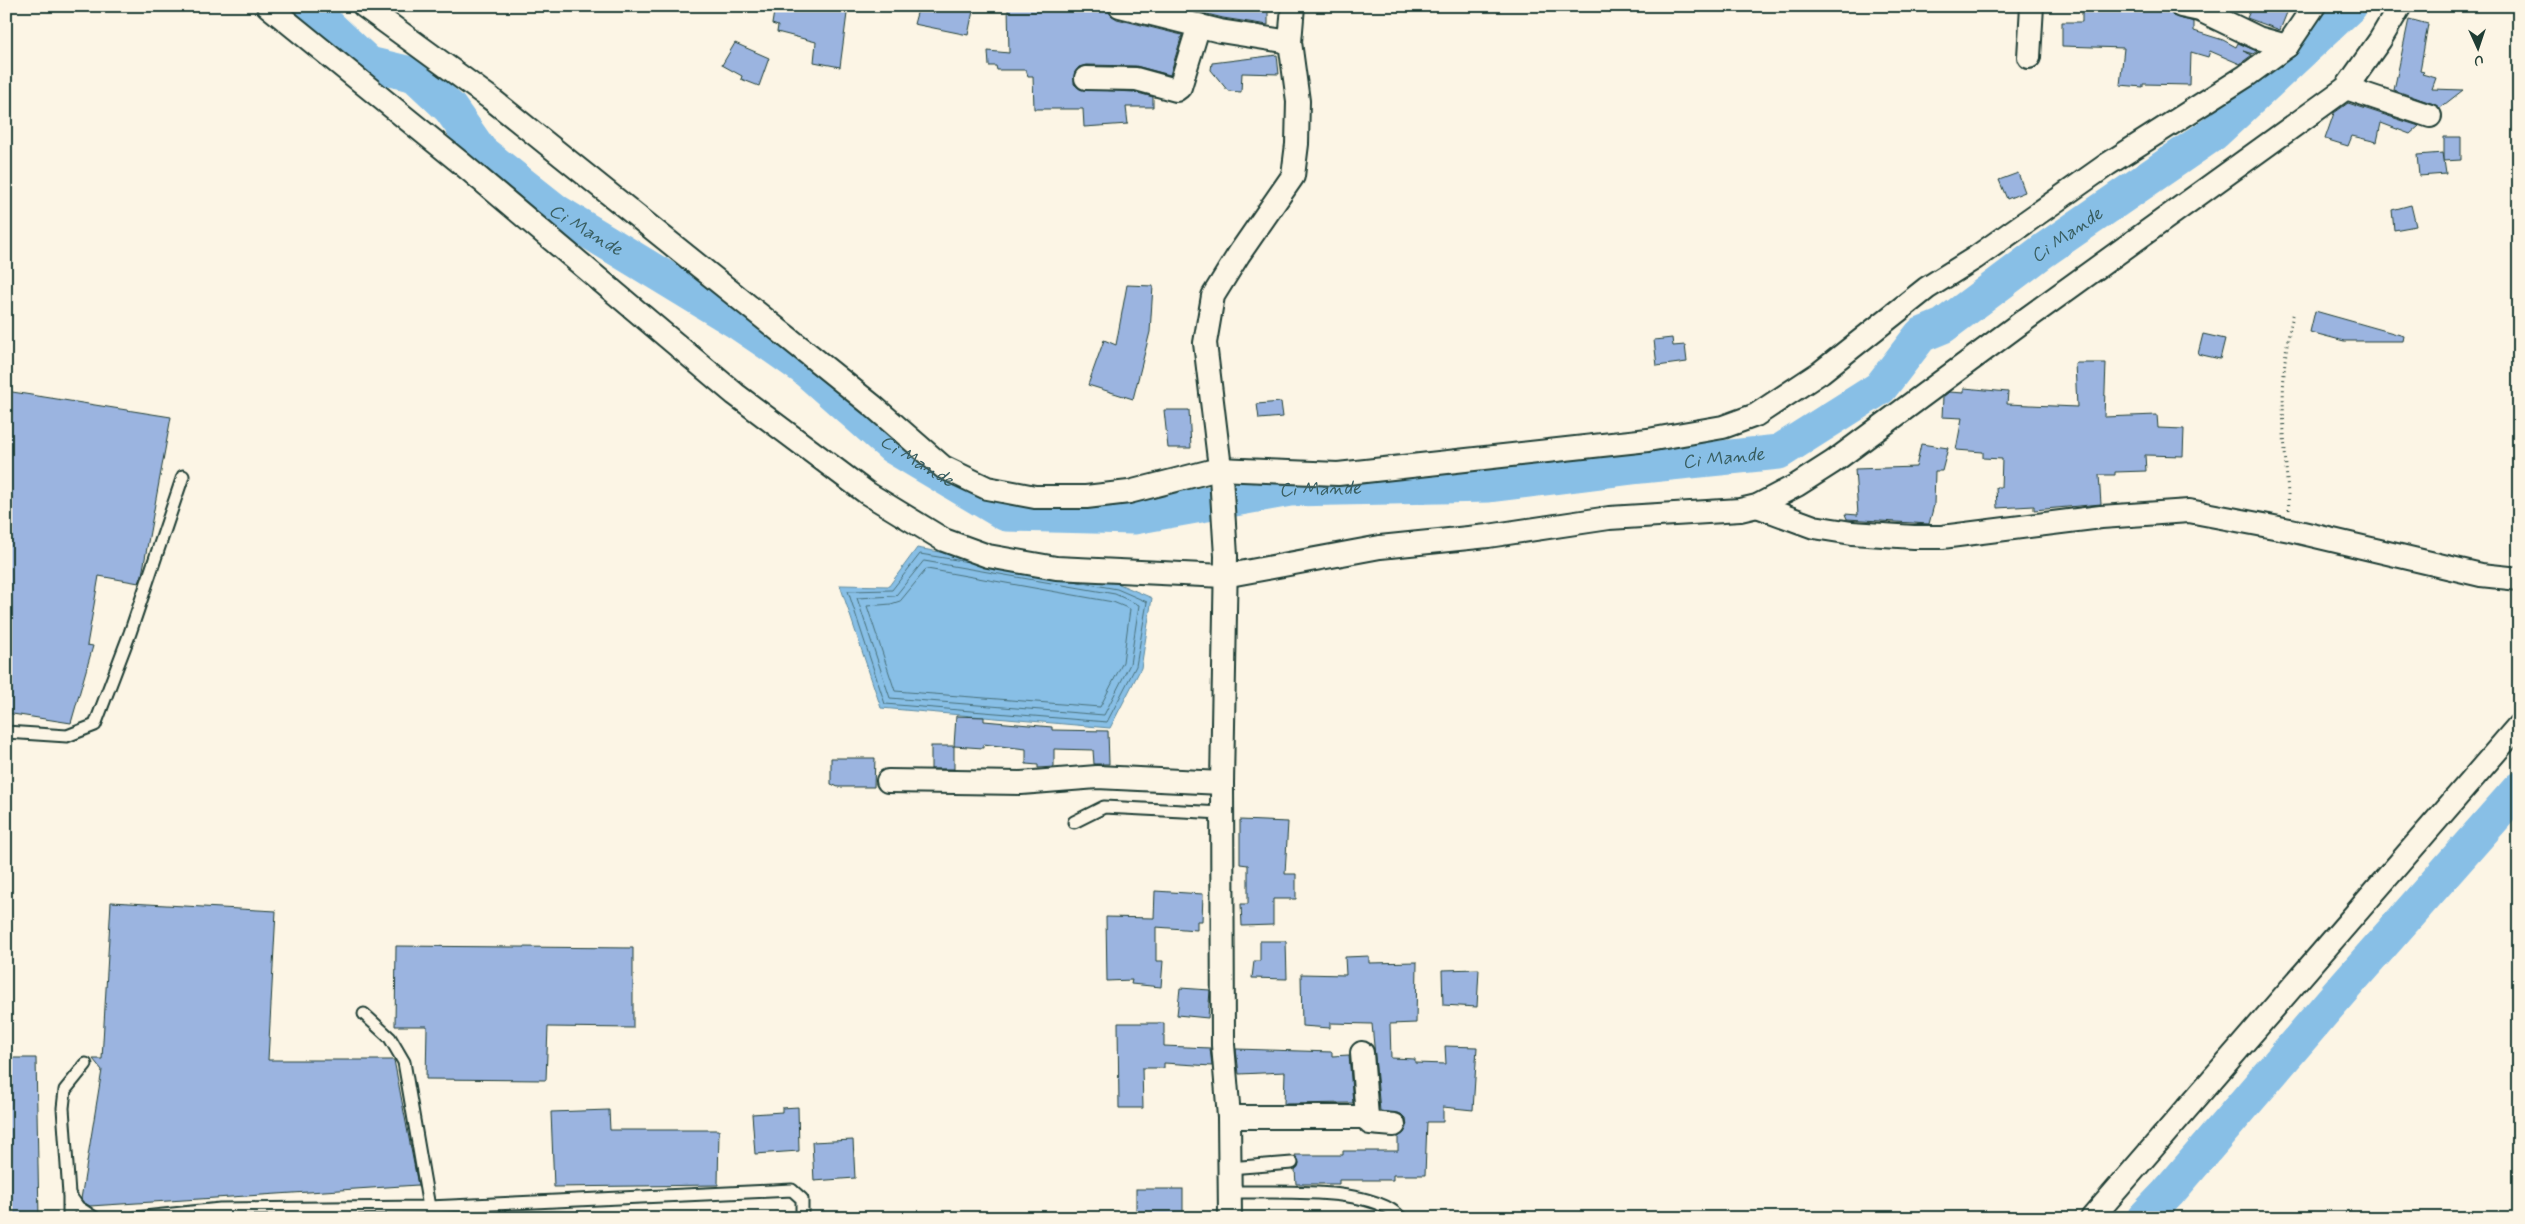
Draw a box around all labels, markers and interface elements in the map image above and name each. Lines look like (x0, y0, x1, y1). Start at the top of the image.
north arrow (2452, 22, 2502, 72)
text: U (2474, 51, 2484, 69)
water label: Ci Mande (544, 198, 629, 262)
water label: Ci Mande (2025, 200, 2108, 269)
water label: Ci Mande (875, 429, 960, 493)
water label: Ci Mande (1681, 441, 1767, 474)
water label: Ci Mande (1277, 475, 1362, 503)

